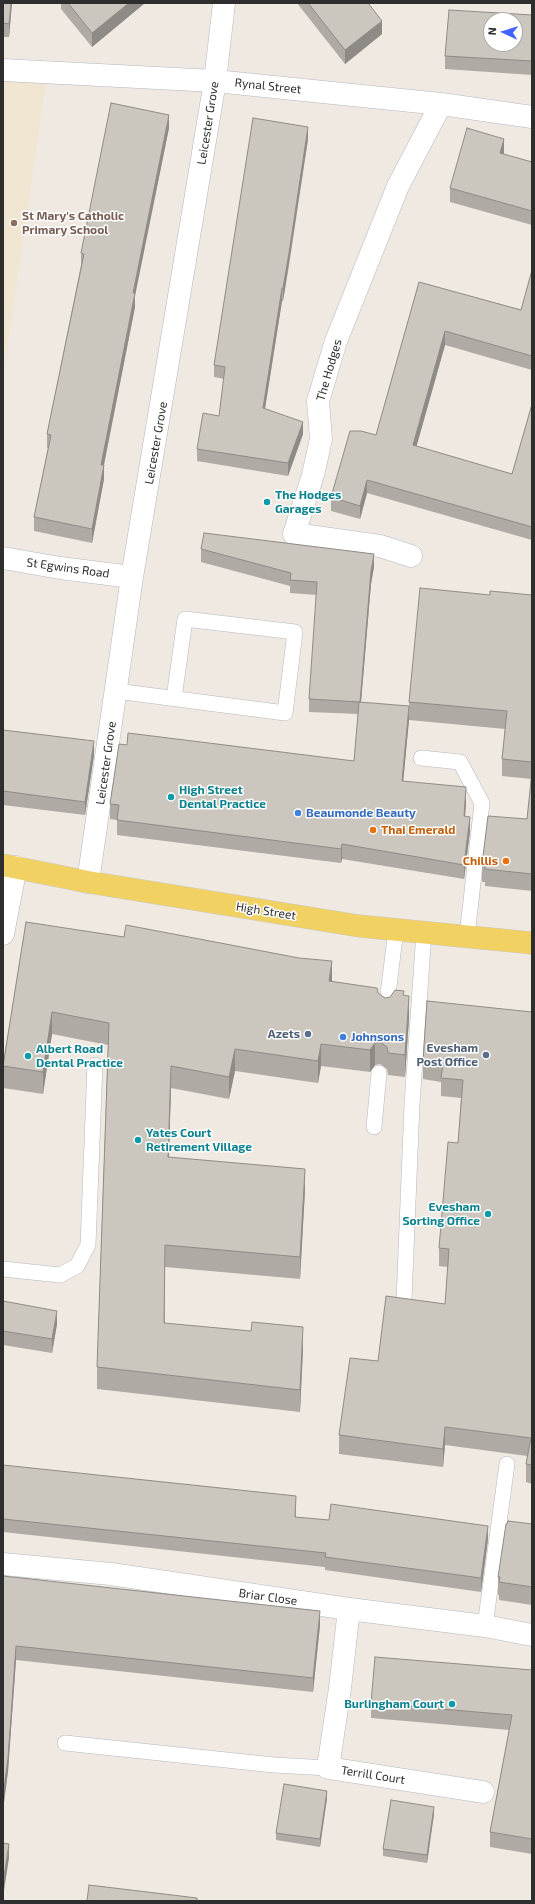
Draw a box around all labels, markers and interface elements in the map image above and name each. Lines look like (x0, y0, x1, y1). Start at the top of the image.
north arrow (483, 12, 523, 52)
text: N (485, 27, 498, 36)
street label: Rynal Street (234, 75, 302, 97)
street label: Leicester Grove (194, 80, 222, 166)
place label: St Mary's Catholic Primary School (22, 209, 124, 237)
marker: St Mary's Catholic Primary School (9, 218, 19, 228)
street label: The Hodges (313, 337, 345, 403)
street label: Leicester Grove (142, 400, 170, 486)
place label: The Hodges Garages (275, 488, 341, 516)
marker: The Hodges Garages (262, 497, 272, 507)
street label: St Egwins Road (26, 555, 110, 581)
street label: Leicester Grove (93, 720, 119, 806)
place label: High Street Dental Practice (179, 783, 266, 811)
marker: High Street Dental Practice (166, 792, 176, 802)
place label: Beaumonde Beauty (306, 806, 416, 820)
marker: Beaumonde Beauty (293, 808, 303, 818)
place label: Thai Emerald (381, 823, 455, 837)
marker: Thai Emerald (368, 825, 378, 835)
place label: Chillis (463, 854, 498, 868)
marker: Chillis (501, 856, 511, 866)
street label: High Street (235, 899, 297, 923)
place label: Azets (268, 1027, 300, 1041)
marker: Azets (303, 1029, 313, 1039)
place label: Johnsons (351, 1030, 404, 1044)
marker: Johnsons (338, 1032, 348, 1042)
place label: Evesham Post Office (416, 1041, 478, 1069)
place label: Albert Road Dental Practice (36, 1042, 123, 1070)
marker: Evesham Post Office (481, 1050, 491, 1060)
marker: Albert Road Dental Practice (23, 1051, 33, 1061)
place label: Yates Court Retirement Village (146, 1126, 252, 1154)
marker: Yates Court Retirement Village (133, 1135, 143, 1145)
place label: Evesham Sorting Office (403, 1200, 480, 1228)
marker: Evesham Sorting Office (483, 1209, 493, 1219)
street label: Briar Close (238, 1586, 298, 1608)
place label: Burlingham Court (344, 1697, 444, 1711)
marker: Burlingham Court (447, 1699, 457, 1709)
street label: Terrill Court (340, 1763, 406, 1787)

